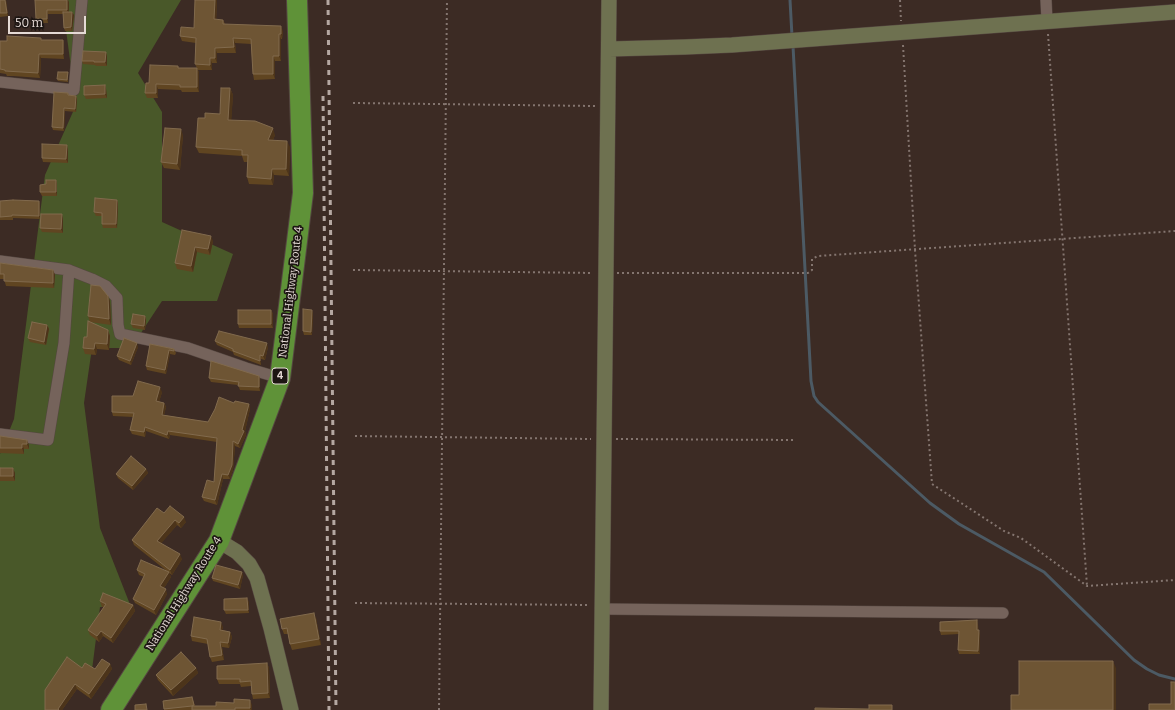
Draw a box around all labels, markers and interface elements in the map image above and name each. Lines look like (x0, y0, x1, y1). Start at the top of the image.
scale bar (10, 8, 88, 34)
text: 50 m (15, 16, 43, 30)
street label: National Highway Route 4 (276, 226, 306, 358)
road number: 4 (272, 368, 288, 384)
street label: National Highway Route 4 (143, 535, 225, 653)

